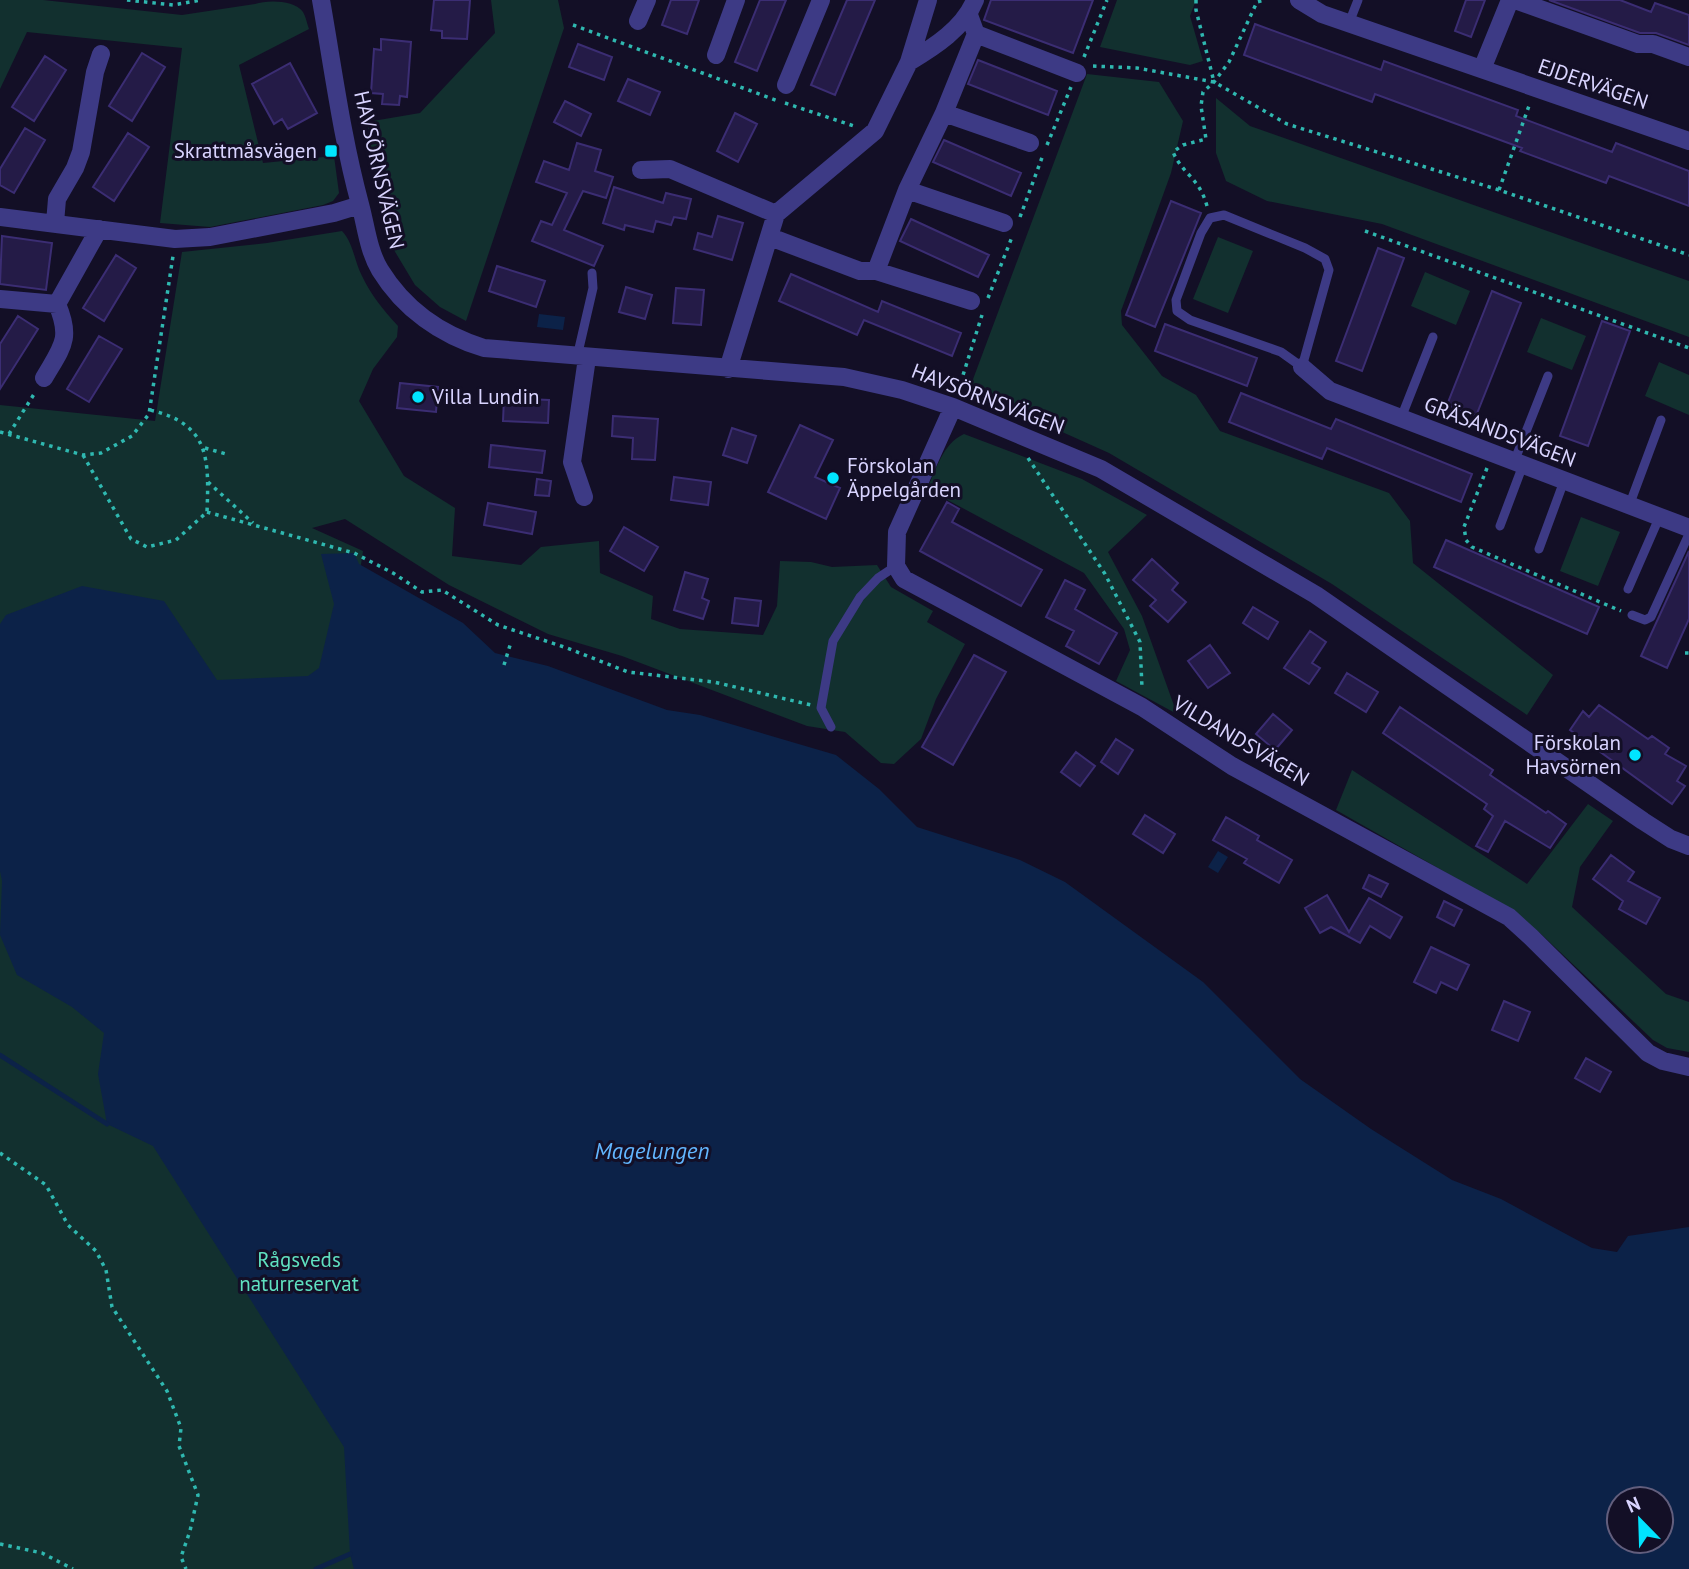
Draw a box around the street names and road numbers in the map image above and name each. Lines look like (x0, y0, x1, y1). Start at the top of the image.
street label: EJDERVÄGEN (1534, 52, 1652, 115)
street label: HAVSÖRNSVÄGEN (348, 88, 411, 252)
street label: HAVSÖRNSVÄGEN (908, 357, 1068, 440)
street label: GRÄSANDSVÄGEN (1420, 390, 1580, 473)
street label: VILDANDSVÄGEN (1167, 689, 1314, 792)

